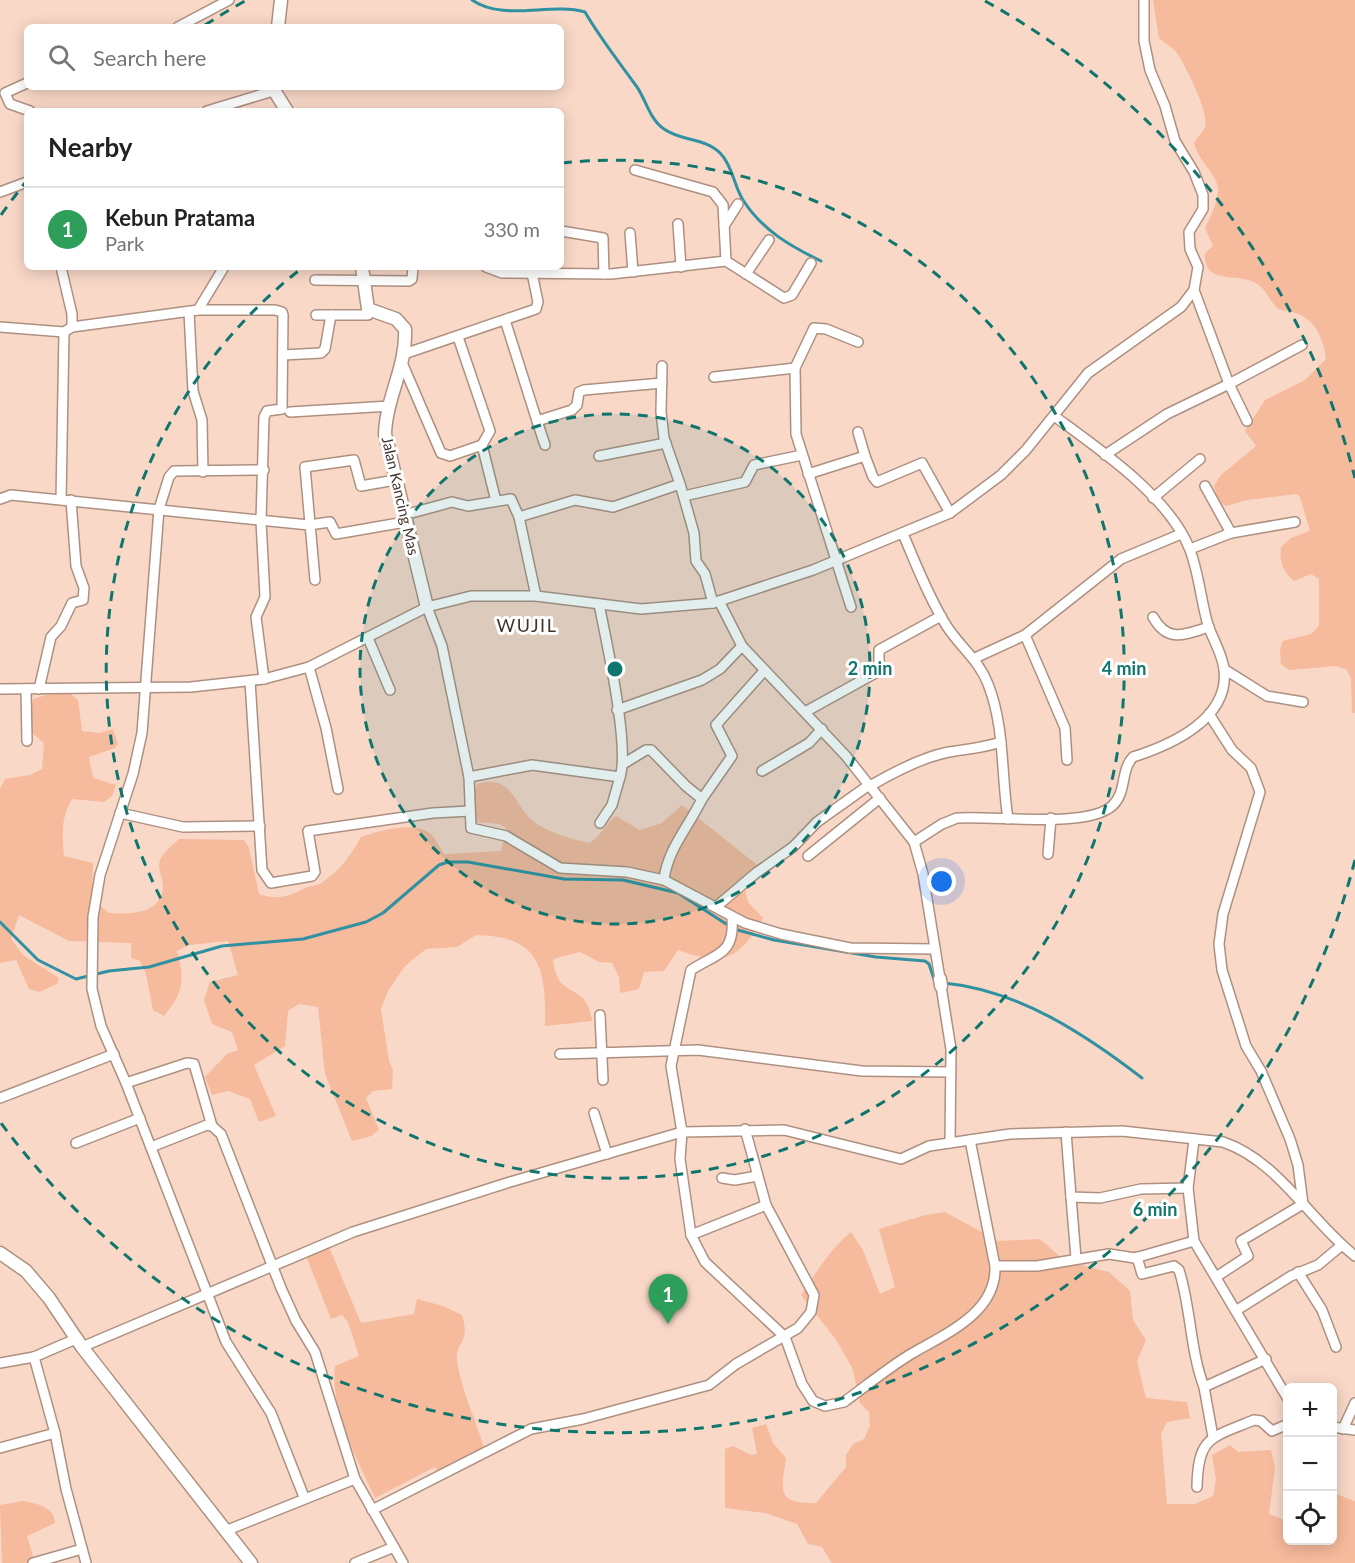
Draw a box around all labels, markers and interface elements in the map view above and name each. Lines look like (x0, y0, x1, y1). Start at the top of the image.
search box (24, 24, 564, 90)
icon: search (45, 41, 78, 74)
text: Search here (93, 44, 206, 71)
text: Nearby (48, 131, 133, 163)
text: Kebun Pratama (105, 204, 255, 231)
text: 1 (62, 217, 73, 241)
text: 330 m (484, 217, 540, 241)
text: Park (105, 231, 144, 255)
street label: Jalan Kancing Mas (379, 435, 423, 557)
district label: WUJIL (497, 614, 557, 636)
text: 2 min (848, 657, 892, 679)
text: 4 min (1102, 657, 1146, 679)
centre of rings (605, 659, 625, 679)
your location (927, 867, 956, 896)
text: 6 min (1133, 1198, 1177, 1220)
pin: 1 (648, 1274, 688, 1324)
map controls (1283, 1383, 1337, 1545)
button: + (1283, 1383, 1337, 1437)
button: − (1283, 1437, 1337, 1491)
button: locate (1283, 1491, 1337, 1545)

